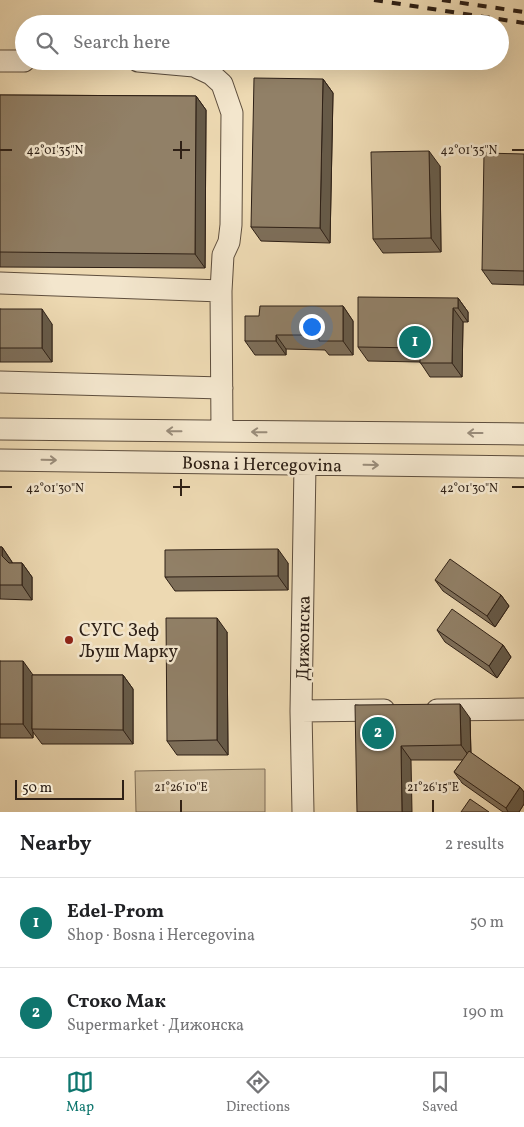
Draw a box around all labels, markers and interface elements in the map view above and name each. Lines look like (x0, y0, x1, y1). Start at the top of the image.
search box (15, 15, 509, 70)
icon: search (33, 29, 61, 57)
text: Search here (73, 30, 170, 56)
text: 42°01'35"N (27, 143, 83, 159)
text: 42°01'35"N (441, 143, 497, 159)
your location (299, 314, 325, 340)
pin: 1 (399, 323, 431, 361)
one-way arrow (166, 426, 182, 435)
one-way arrow (252, 427, 268, 437)
one-way arrow (468, 428, 484, 438)
street label: Bosna i Hercegovina (182, 452, 342, 479)
one-way arrow (40, 456, 56, 465)
one-way arrow (363, 460, 379, 470)
text: 42°01'30"N (26, 481, 84, 497)
text: 42°01'30"N (440, 481, 498, 497)
street label: Дижонска (291, 595, 318, 681)
place label: СУГС Зеф Љуш Марку (79, 619, 178, 665)
marker: СУГС Зеф Љуш Марку (63, 634, 75, 646)
pin: 2 (362, 714, 394, 752)
scale bar (15, 777, 124, 800)
text: 50 m (22, 779, 52, 798)
text: 21°26'10"E (154, 780, 208, 796)
text: 21°26'15"E (407, 780, 459, 796)
text: Nearby (20, 830, 91, 859)
text: 2 results (445, 834, 504, 856)
text: Edel-Prom (67, 899, 164, 925)
text: 1 (33, 912, 39, 934)
text: 50 m (470, 912, 504, 934)
text: Shop · Bosna i Hercegovina (67, 925, 255, 947)
text: Стоко Мак (67, 989, 166, 1015)
text: 2 (32, 1002, 40, 1024)
text: 190 m (462, 1002, 504, 1024)
text: Supermarket · Дижонска (67, 1015, 244, 1037)
tab: Map (66, 1068, 94, 1117)
tab: Directions (226, 1068, 290, 1117)
tab: Saved (422, 1068, 458, 1117)

